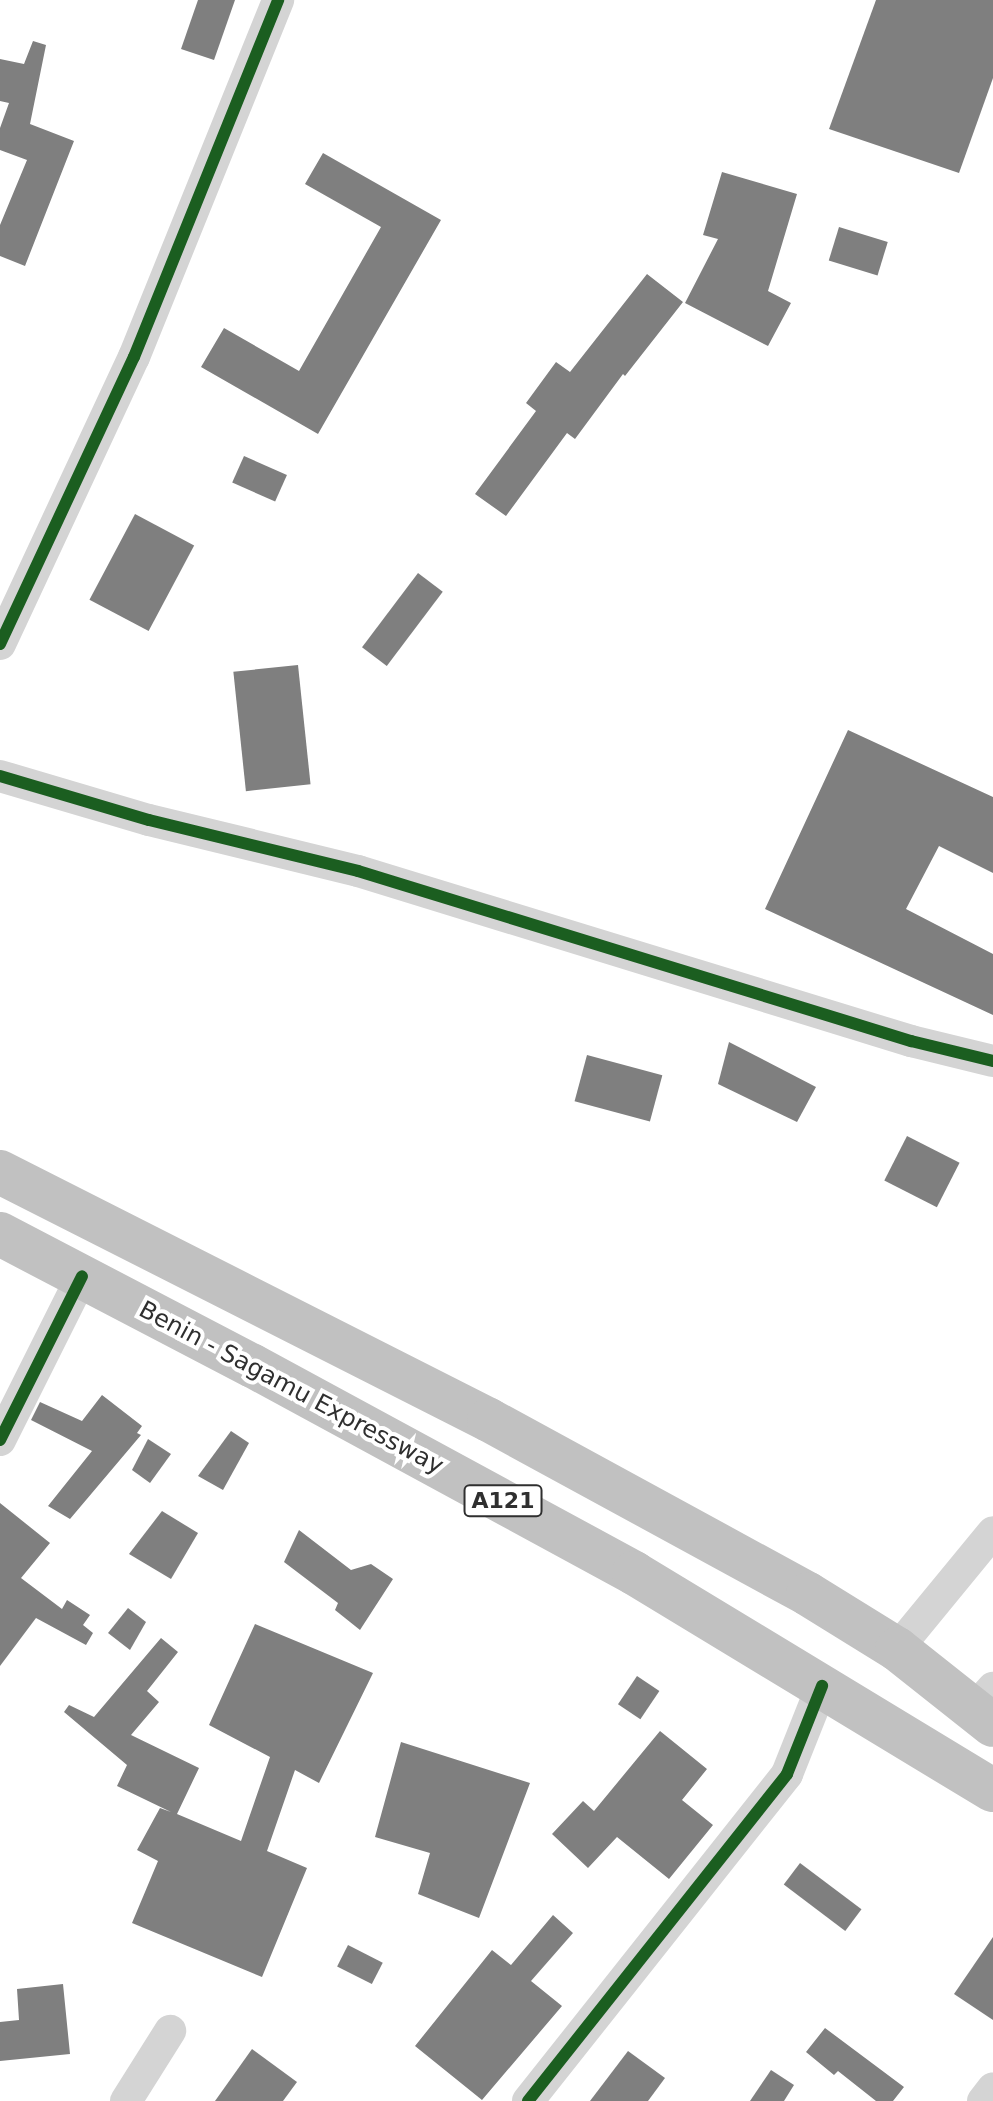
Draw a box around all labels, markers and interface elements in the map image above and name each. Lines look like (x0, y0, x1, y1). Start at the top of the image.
street label: Benin - Sagamu Expressway (134, 1295, 448, 1481)
road number: A121 (463, 1483, 543, 1519)

